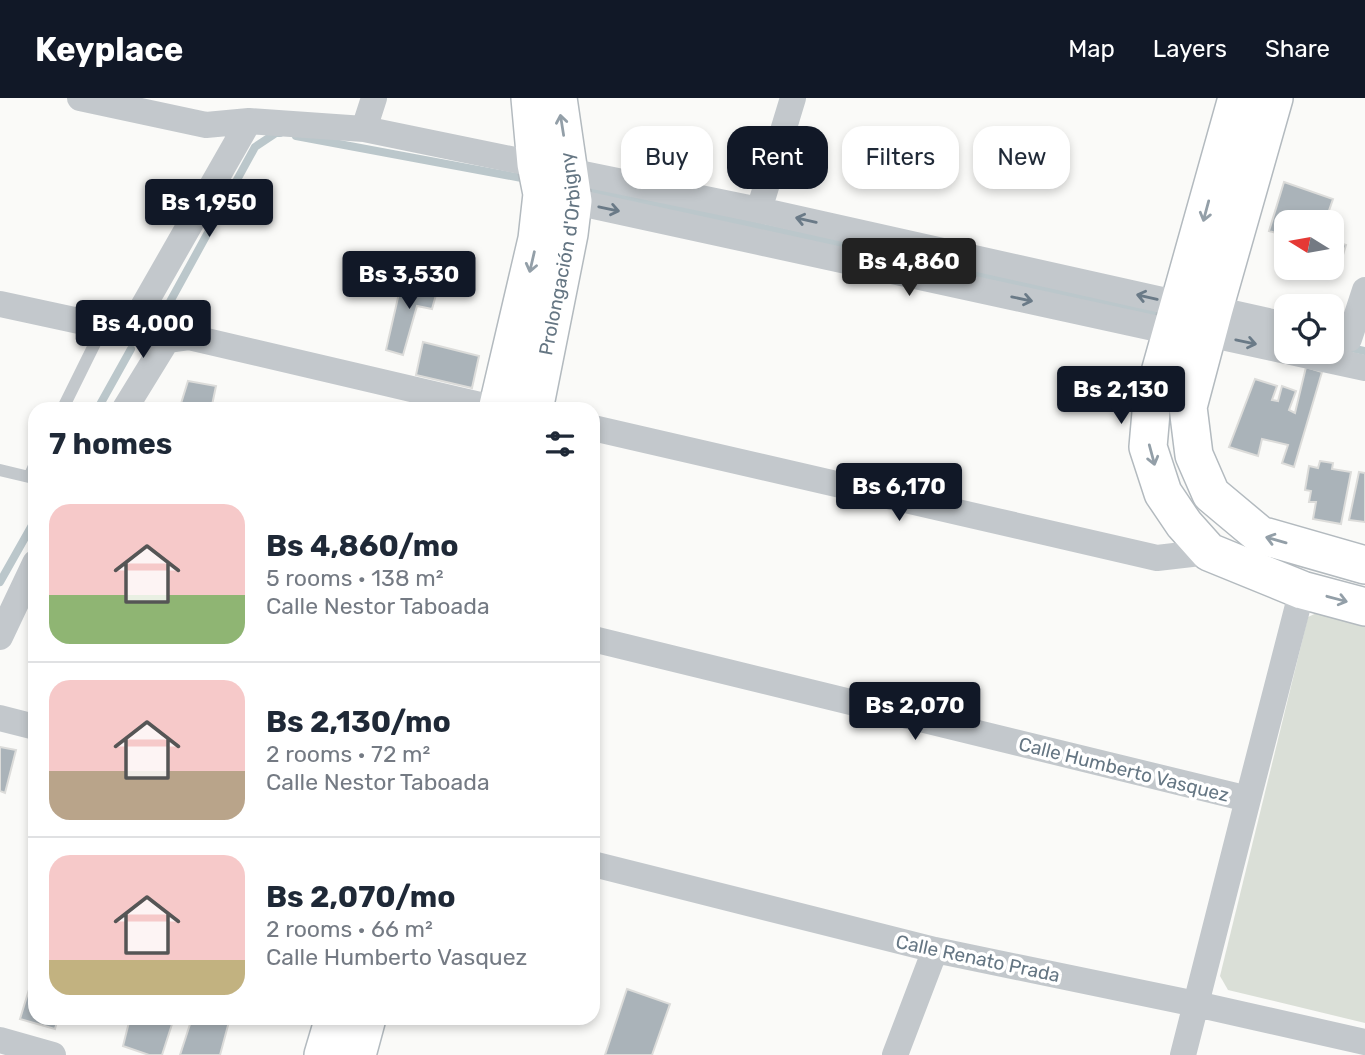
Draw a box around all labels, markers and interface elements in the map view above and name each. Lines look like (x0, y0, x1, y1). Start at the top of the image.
text: Keyplace (35, 30, 183, 69)
text: Map (1068, 35, 1115, 63)
text: Layers (1153, 35, 1227, 63)
text: Share (1265, 35, 1330, 63)
one-way arrow (556, 114, 569, 137)
chip: Buy (621, 126, 713, 189)
chip: Rent (727, 126, 828, 189)
chip: Filters (842, 126, 959, 189)
chip: New (973, 126, 1070, 189)
street label: Prolongación d'Orbigny (534, 151, 585, 357)
pin: Bs 1,950 (137, 180, 281, 239)
text: Bs 1,950 (161, 188, 257, 216)
one-way arrow (1199, 199, 1212, 222)
one-way arrow (597, 203, 620, 216)
north arrow (1274, 210, 1344, 280)
map controls (1274, 210, 1344, 364)
one-way arrow (795, 213, 818, 227)
pin: Bs 4,860 (837, 238, 981, 298)
text: Bs 4,860 (858, 247, 960, 275)
one-way arrow (524, 250, 538, 273)
pin: Bs 3,530 (337, 252, 481, 311)
text: Bs 3,530 (358, 260, 460, 288)
one-way arrow (1136, 290, 1159, 303)
one-way arrow (1011, 293, 1033, 306)
button: locate (1274, 294, 1344, 364)
pin: Bs 4,000 (71, 300, 215, 360)
text: Bs 4,000 (92, 309, 194, 337)
one-way arrow (1234, 336, 1257, 349)
pin: Bs 2,130 (1049, 366, 1193, 426)
text: Bs 2,130 (1073, 375, 1169, 403)
icon: filters (541, 425, 579, 463)
text: 7 homes (49, 426, 172, 462)
one-way arrow (1146, 443, 1159, 466)
pin: Bs 6,170 (827, 464, 971, 523)
text: Bs 6,170 (852, 472, 946, 500)
text: Bs 4,860/mo (266, 528, 459, 564)
icon: home (105, 532, 189, 616)
one-way arrow (1265, 533, 1287, 546)
text: 5 rooms · 138 m² (266, 564, 443, 592)
text: Calle Nestor Taboada (266, 592, 490, 620)
one-way arrow (1326, 594, 1348, 607)
pin: Bs 2,070 (843, 682, 987, 742)
text: Bs 2,070 (865, 691, 965, 719)
text: Bs 2,130/mo (266, 704, 451, 740)
icon: home (105, 708, 189, 792)
street label: Calle Humberto Vasquez (1016, 732, 1231, 807)
text: 2 rooms · 72 m² (266, 740, 430, 768)
text: Calle Nestor Taboada (266, 768, 490, 796)
text: Bs 2,070/mo (266, 879, 456, 915)
icon: home (105, 883, 189, 967)
text: 2 rooms · 66 m² (266, 915, 433, 943)
street label: Calle Renato Prada (894, 930, 1062, 987)
text: Calle Humberto Vasquez (266, 943, 527, 971)

